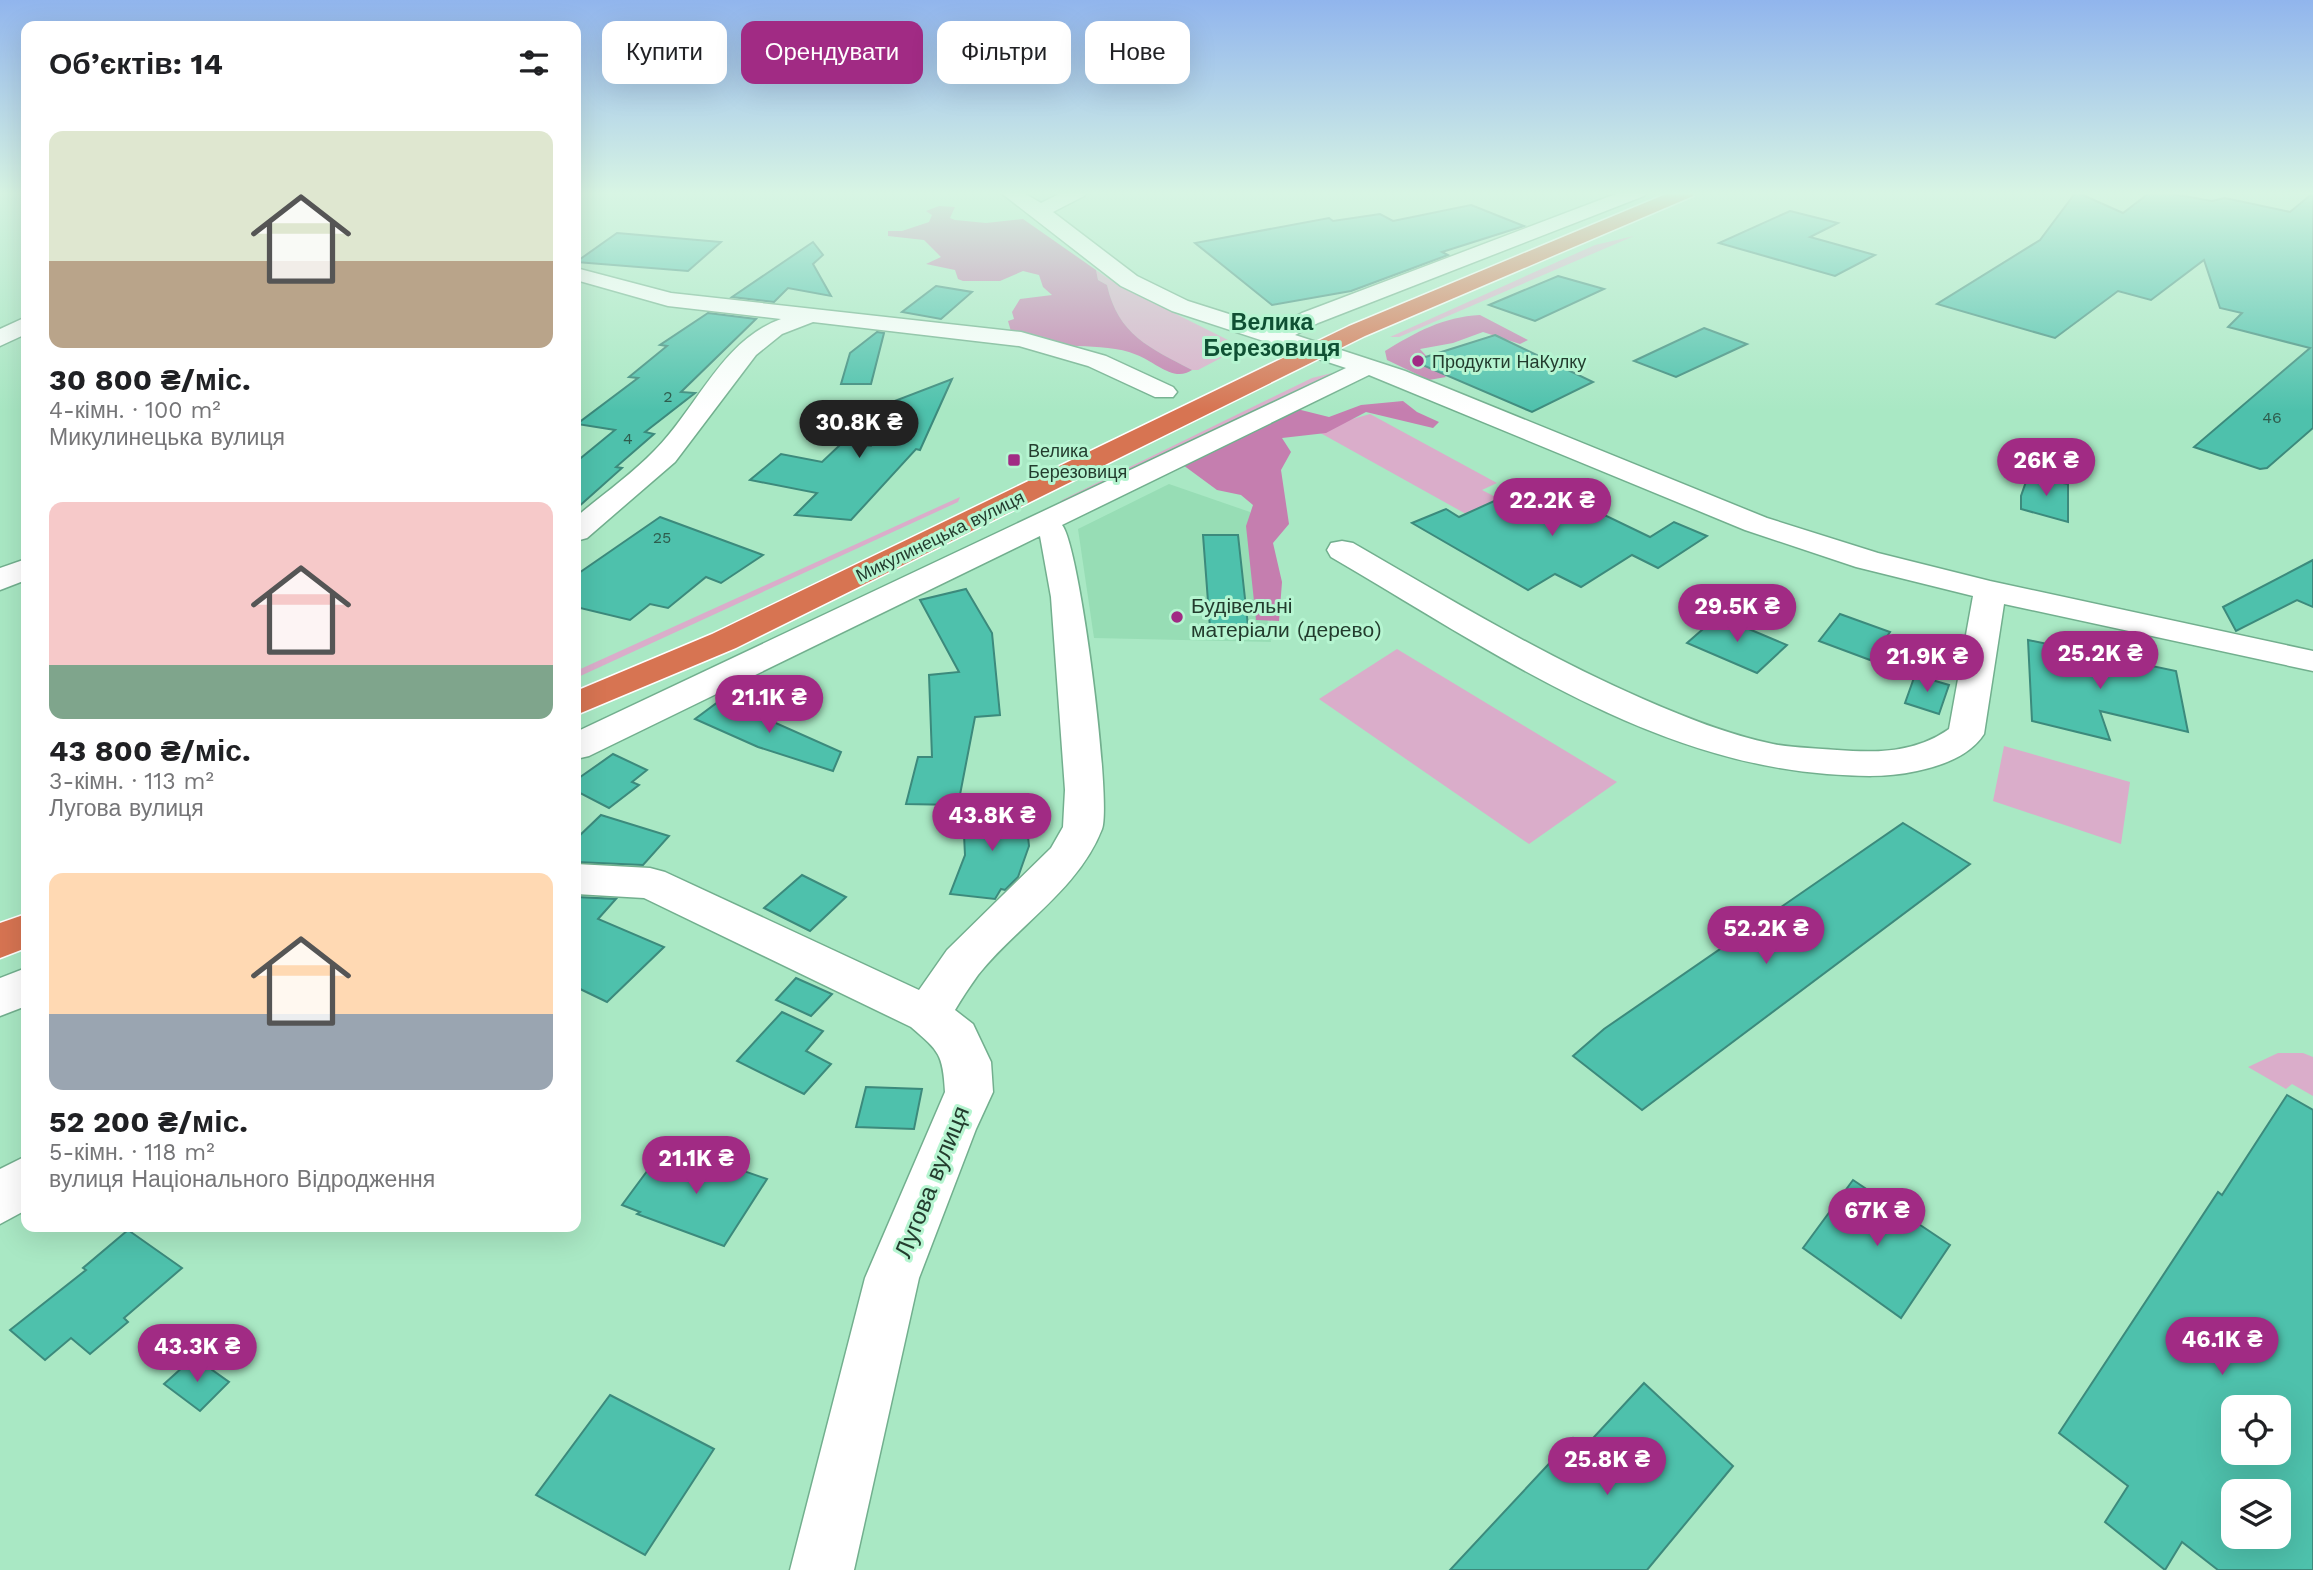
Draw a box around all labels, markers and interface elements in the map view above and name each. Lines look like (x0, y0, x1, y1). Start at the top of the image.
chip: Купити (602, 21, 727, 84)
chip: Орендувати (741, 21, 923, 84)
chip: Фільтри (937, 21, 1071, 84)
chip: Нове (1085, 21, 1190, 84)
icon: filters (515, 44, 553, 82)
text: Об’єктів: 14 (49, 46, 223, 81)
icon: home (238, 176, 364, 302)
district label: Велика Березовиця (1204, 309, 1340, 362)
place label: Продукти НаКулку (1432, 351, 1586, 372)
marker: Продукти НаКулку (1410, 353, 1426, 369)
text: 30 800 ₴/міс. (49, 362, 251, 397)
house number: 2 (663, 387, 673, 406)
text: 4-кімн. · 100 m² (49, 397, 221, 424)
pin: 30.8K ₴ (794, 400, 924, 460)
house number: 46 (2262, 408, 2282, 427)
text: 30.8K ₴ (815, 409, 903, 436)
text: Микулинецька вулиця (49, 424, 285, 451)
house number: 4 (623, 429, 633, 448)
pin: 26K ₴ (1997, 438, 2095, 498)
place label: Велика Березовиця (1028, 440, 1127, 482)
text: 26K ₴ (2013, 447, 2079, 474)
marker: Велика Березовиця (1006, 452, 1022, 468)
pin: 22.2K ₴ (1487, 478, 1617, 538)
street label: Микулинецька вулиця (852, 486, 1028, 586)
text: 22.2K ₴ (1509, 487, 1595, 514)
house number: 25 (653, 528, 671, 547)
icon: home (238, 547, 364, 673)
pin: 29.5K ₴ (1672, 584, 1802, 644)
place label: Будівельні матеріали (дерево) (1191, 593, 1381, 642)
text: 29.5K ₴ (1694, 593, 1780, 620)
marker: Будівельні матеріали (дерево) (1169, 609, 1185, 625)
pin: 25.2K ₴ (2035, 632, 2165, 691)
pin: 21.9K ₴ (1862, 634, 1992, 694)
text: 25.2K ₴ (2057, 640, 2143, 667)
text: 21.9K ₴ (1886, 643, 1968, 670)
pin: 21.1K ₴ (704, 676, 834, 735)
text: 21.1K ₴ (731, 684, 807, 711)
text: 43 800 ₴/міс. (49, 733, 251, 768)
text: 3-кімн. · 113 m² (49, 768, 214, 795)
pin: 43.8K ₴ (927, 794, 1057, 853)
text: Лугова вулиця (49, 795, 204, 822)
text: 43.8K ₴ (948, 802, 1036, 829)
pin: 52.2K ₴ (1701, 906, 1831, 966)
text: 52.2K ₴ (1723, 915, 1809, 942)
icon: home (238, 918, 364, 1044)
street label: Лугова вулиця (889, 1102, 975, 1262)
text: 52 200 ₴/міс. (49, 1104, 248, 1139)
pin: 21.1K ₴ (631, 1136, 761, 1196)
text: 5-кімн. · 118 m² (49, 1139, 215, 1166)
text: 21.1K ₴ (658, 1145, 734, 1172)
text: вулиця Національного Відродження (49, 1166, 435, 1193)
pin: 67K ₴ (1828, 1188, 1926, 1248)
text: 67K ₴ (1844, 1197, 1910, 1224)
pin: 46.1K ₴ (2157, 1318, 2287, 1377)
pin: 43.3K ₴ (132, 1324, 262, 1384)
text: 46.1K ₴ (2181, 1326, 2263, 1353)
text: 43.3K ₴ (154, 1333, 240, 1360)
map controls (2221, 1395, 2291, 1549)
button: locate (2221, 1395, 2291, 1465)
pin: 25.8K ₴ (1542, 1438, 1672, 1497)
text: 25.8K ₴ (1564, 1446, 1650, 1473)
button: layers (2221, 1479, 2291, 1549)

